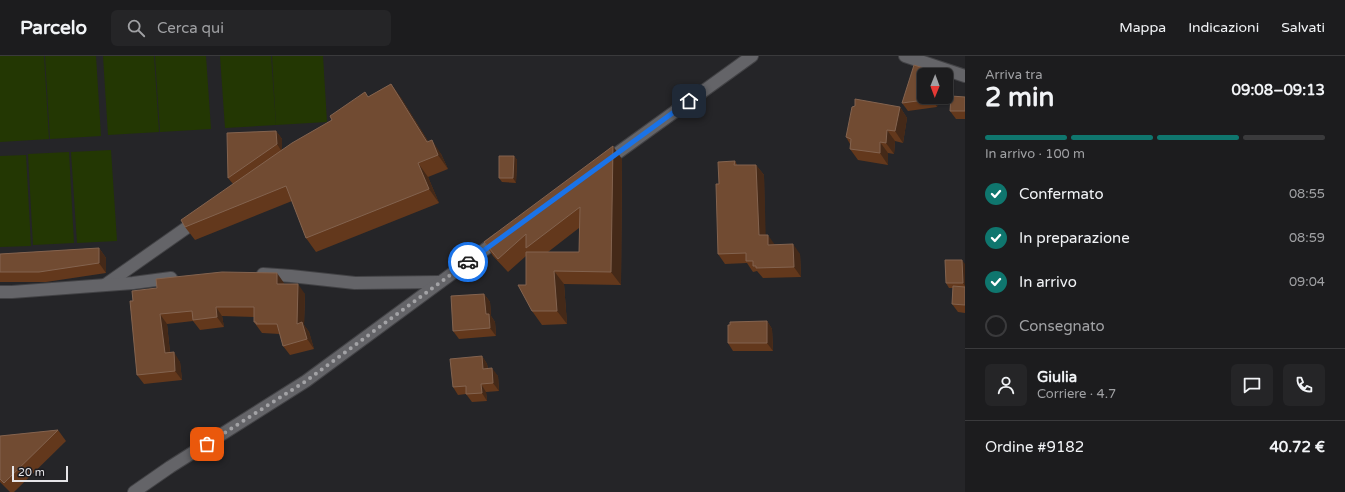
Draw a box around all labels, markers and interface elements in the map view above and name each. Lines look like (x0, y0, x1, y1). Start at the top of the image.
search box (111, 10, 391, 46)
text: Parcelo (20, 17, 87, 39)
icon: search (125, 17, 147, 39)
text: Cerca qui (157, 19, 224, 37)
text: Mappa (1119, 19, 1166, 36)
text: Indicazioni (1188, 19, 1259, 36)
text: Salvati (1281, 19, 1325, 36)
text: Arriva tra (985, 67, 1043, 83)
north arrow (917, 68, 953, 104)
map controls (917, 68, 953, 104)
text: 09:08–09:13 (1232, 81, 1325, 99)
text: 2 min (985, 82, 1054, 113)
pin (672, 84, 706, 118)
icon: home (678, 90, 700, 112)
text: In arrivo · 100 m (985, 146, 1085, 162)
icon: check (985, 183, 1007, 205)
text: Confermato (1019, 185, 1104, 203)
text: 08:55 (1289, 186, 1325, 202)
icon: check (985, 227, 1007, 249)
text: In preparazione (1019, 229, 1130, 247)
text: 08:59 (1289, 230, 1325, 246)
courier (448, 242, 488, 282)
icon: car (457, 251, 479, 273)
icon: check (985, 271, 1007, 293)
text: In arrivo (1019, 273, 1077, 291)
text: 09:04 (1289, 274, 1325, 290)
text: Consegnato (1019, 317, 1105, 335)
button: person (985, 364, 1027, 406)
button: chat (1231, 364, 1273, 406)
button: phone (1283, 364, 1325, 406)
text: Giulia (1037, 368, 1077, 386)
text: Corriere · 4.7 (1037, 386, 1116, 402)
pin (190, 427, 224, 461)
icon: bag (196, 433, 218, 455)
text: Ordine #9182 (985, 438, 1084, 456)
text: 40.72 € (1269, 438, 1325, 456)
scale bar (12, 464, 68, 483)
text: 20 m (18, 466, 45, 479)

